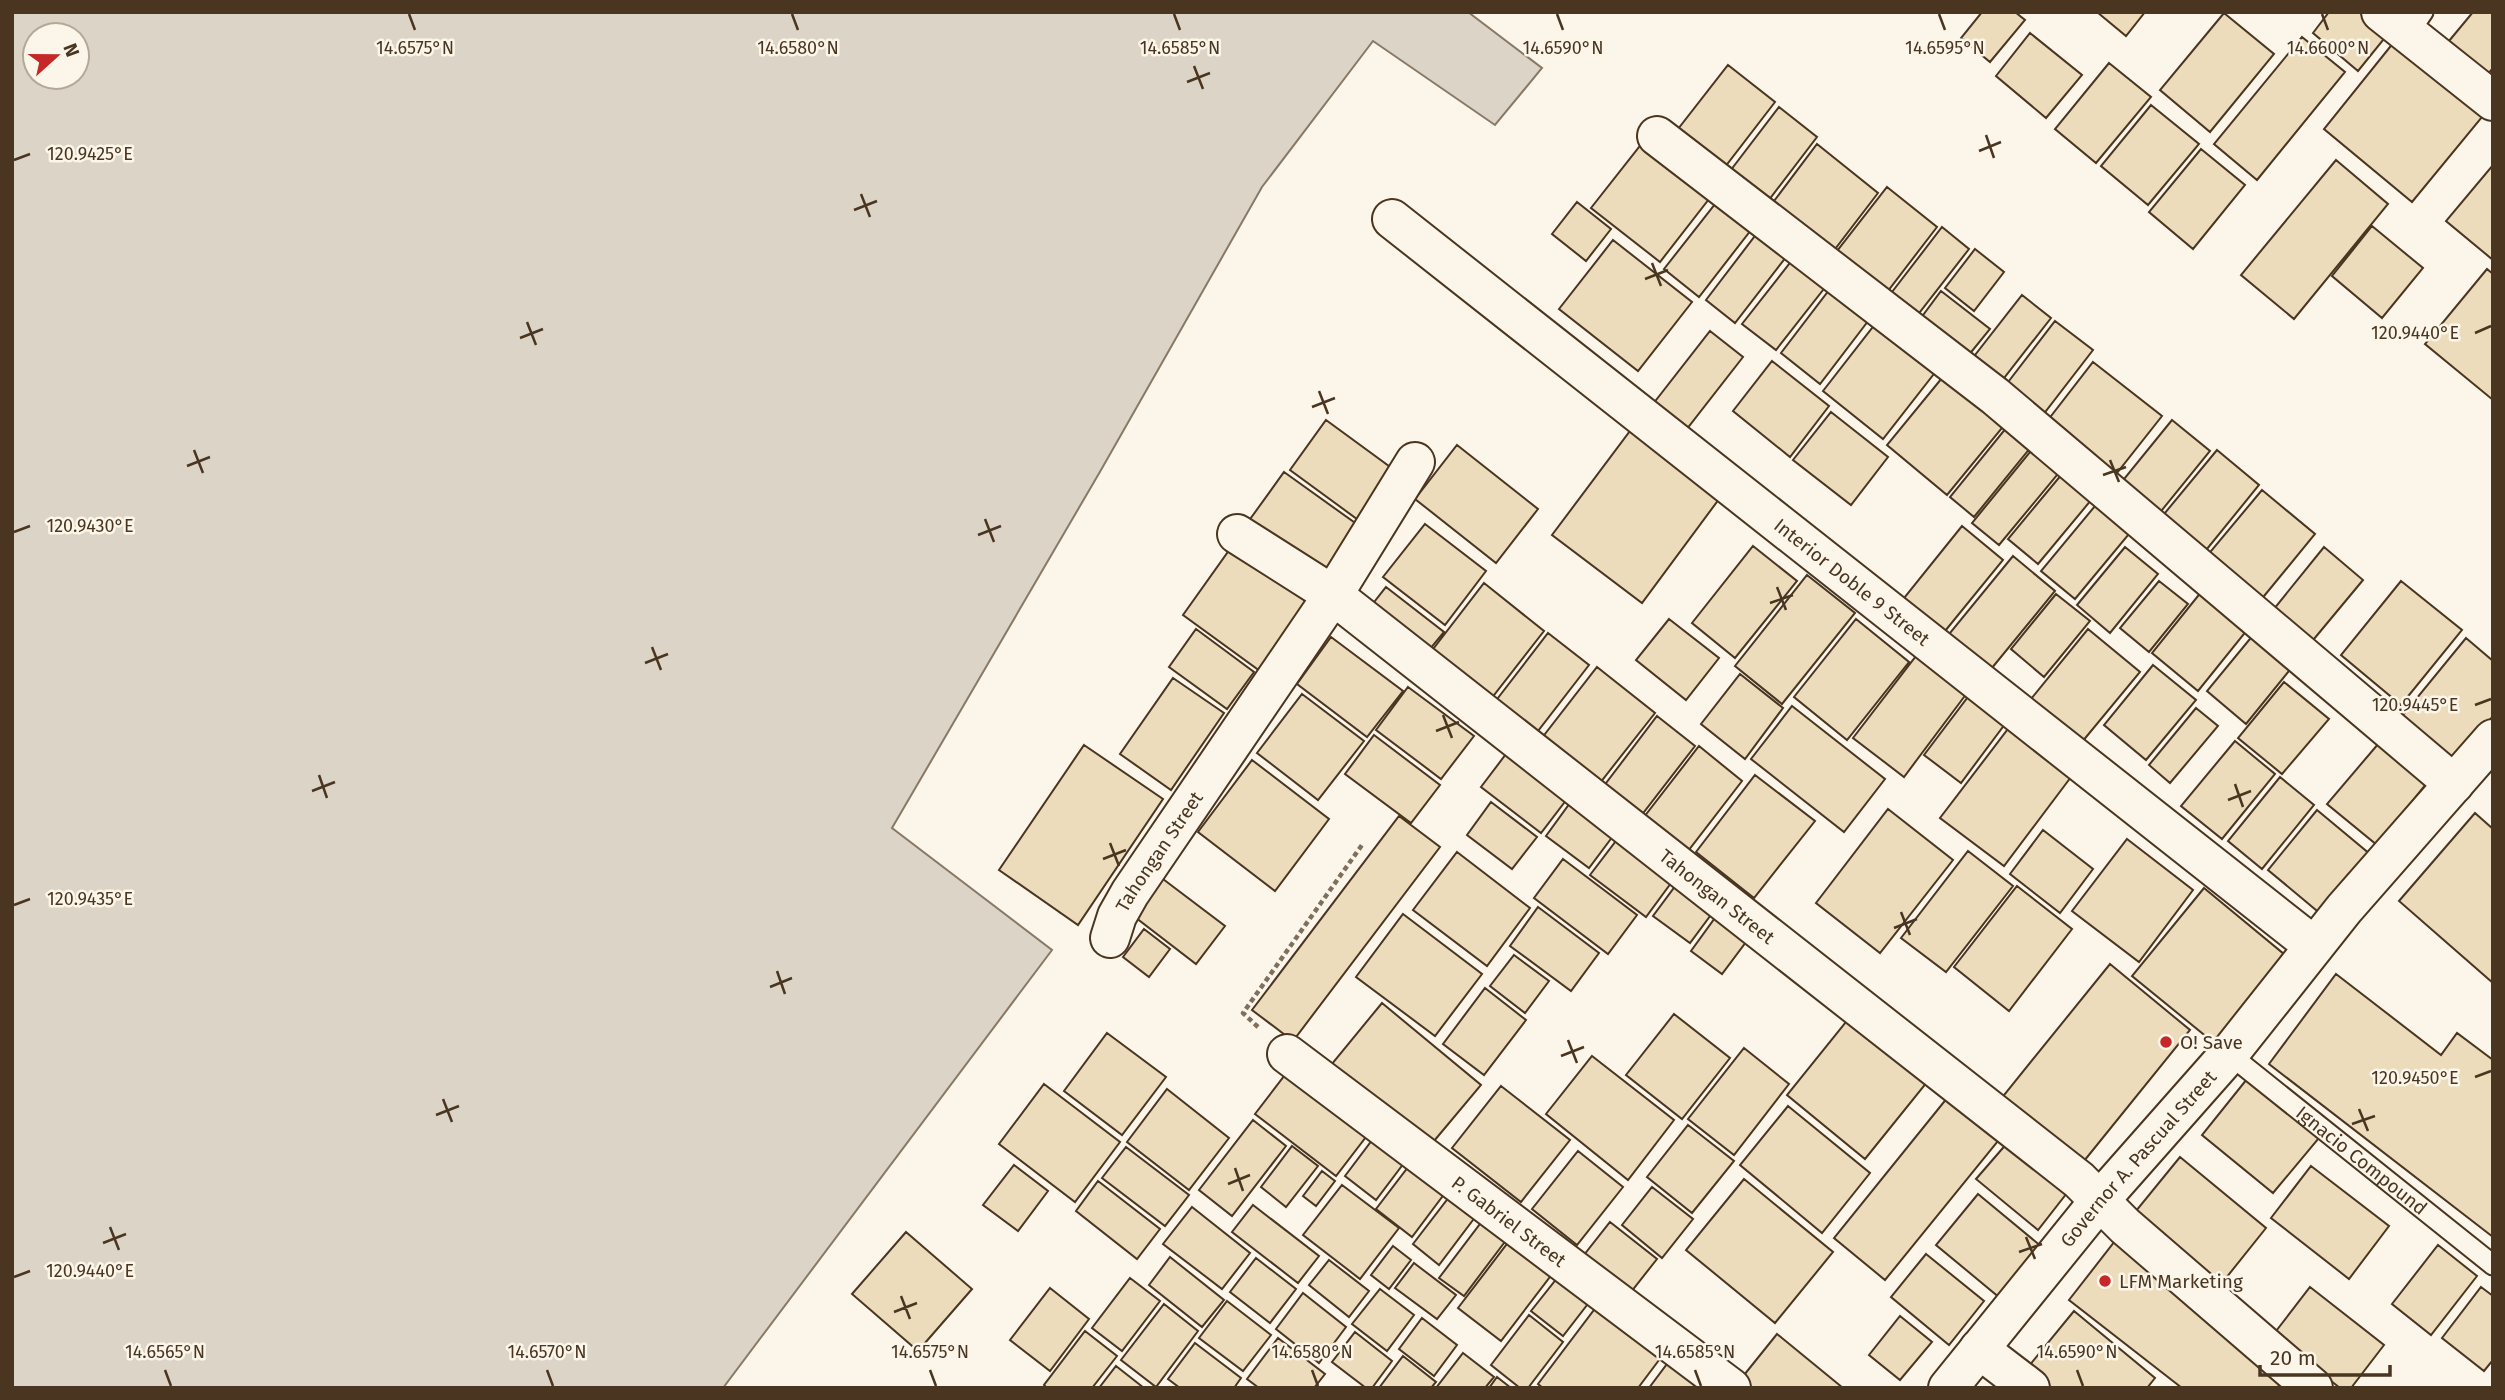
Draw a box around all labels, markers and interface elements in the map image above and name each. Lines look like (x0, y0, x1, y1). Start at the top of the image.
north arrow (21, 21, 91, 91)
text: 14.6575°N (376, 37, 454, 59)
text: 14.6580°N (757, 37, 839, 59)
text: 14.6585°N (1140, 37, 1220, 59)
text: 14.6590°N (1523, 37, 1603, 59)
text: 14.6595°N (1905, 37, 1985, 59)
text: 14.6600°N (2287, 37, 2369, 59)
text: N (58, 40, 84, 60)
text: 120.9425°E (47, 143, 133, 165)
text: 120.9440°E (2371, 322, 2459, 344)
street label: Interior Doble 9 Street (1769, 514, 1934, 651)
text: 120.9430°E (46, 515, 134, 537)
text: 120.9445°E (2372, 694, 2458, 716)
street label: Tahongan Street (1111, 787, 1208, 916)
street label: Tahongan Street (1655, 844, 1779, 949)
text: 120.9435°E (47, 888, 133, 910)
place label: O! Save (2180, 1031, 2243, 1054)
marker: O! Save (2158, 1034, 2174, 1050)
street label: Governor A. Pascual Street (2056, 1066, 2221, 1252)
text: 120.9450°E (2371, 1067, 2459, 1089)
street label: Ignacio Compound (2291, 1101, 2432, 1220)
street label: P. Gabriel Street (1447, 1171, 1571, 1272)
text: 120.9440°E (46, 1260, 134, 1282)
place label: LFM Marketing (2119, 1270, 2243, 1293)
marker: LFM Marketing (2097, 1273, 2113, 1289)
scale bar (2260, 1334, 2390, 1378)
text: 14.6565°N (125, 1341, 205, 1363)
text: 14.6570°N (507, 1341, 587, 1363)
text: 14.6575°N (891, 1341, 969, 1363)
text: 14.6580°N (1271, 1341, 1353, 1363)
text: 14.6585°N (1655, 1341, 1735, 1363)
text: 14.6590°N (2037, 1341, 2117, 1363)
text: 20 m (2270, 1345, 2316, 1371)

